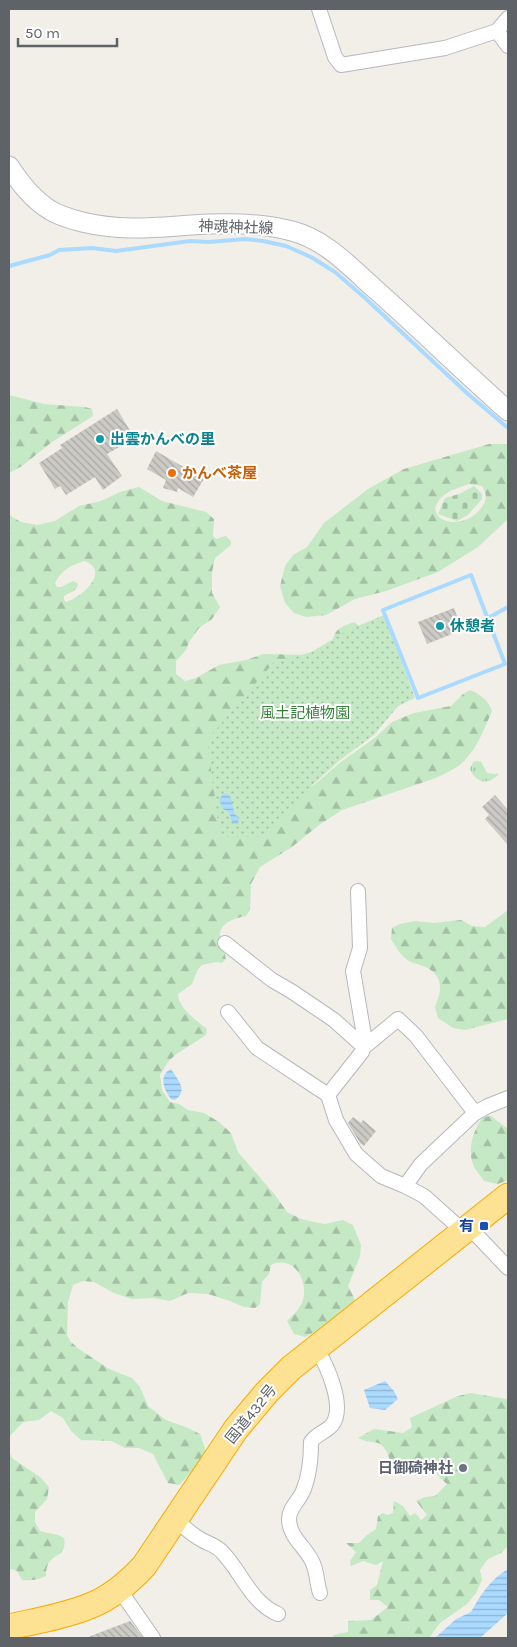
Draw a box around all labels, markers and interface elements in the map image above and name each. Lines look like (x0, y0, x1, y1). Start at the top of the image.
scale bar (18, 15, 116, 47)
text: 50 m (25, 24, 60, 42)
street label: 神魂神社線 (198, 217, 274, 237)
place label: 出雲かんべの里 (110, 430, 215, 448)
marker: 出雲かんべの里 (94, 433, 106, 445)
place label: かんべ茶屋 (182, 464, 257, 482)
marker: かんべ茶屋 (166, 467, 178, 479)
place label: 休憩者 (450, 617, 495, 635)
marker: 休憩者 (434, 620, 446, 632)
park label: 風土記植物園 (260, 704, 350, 722)
place label: 有 (459, 1217, 474, 1235)
marker: 有 (478, 1220, 490, 1232)
street label: 国道432号 (222, 1381, 280, 1447)
place label: 日御碕神社 (378, 1459, 453, 1477)
marker: 日御碕神社 (457, 1462, 469, 1474)

